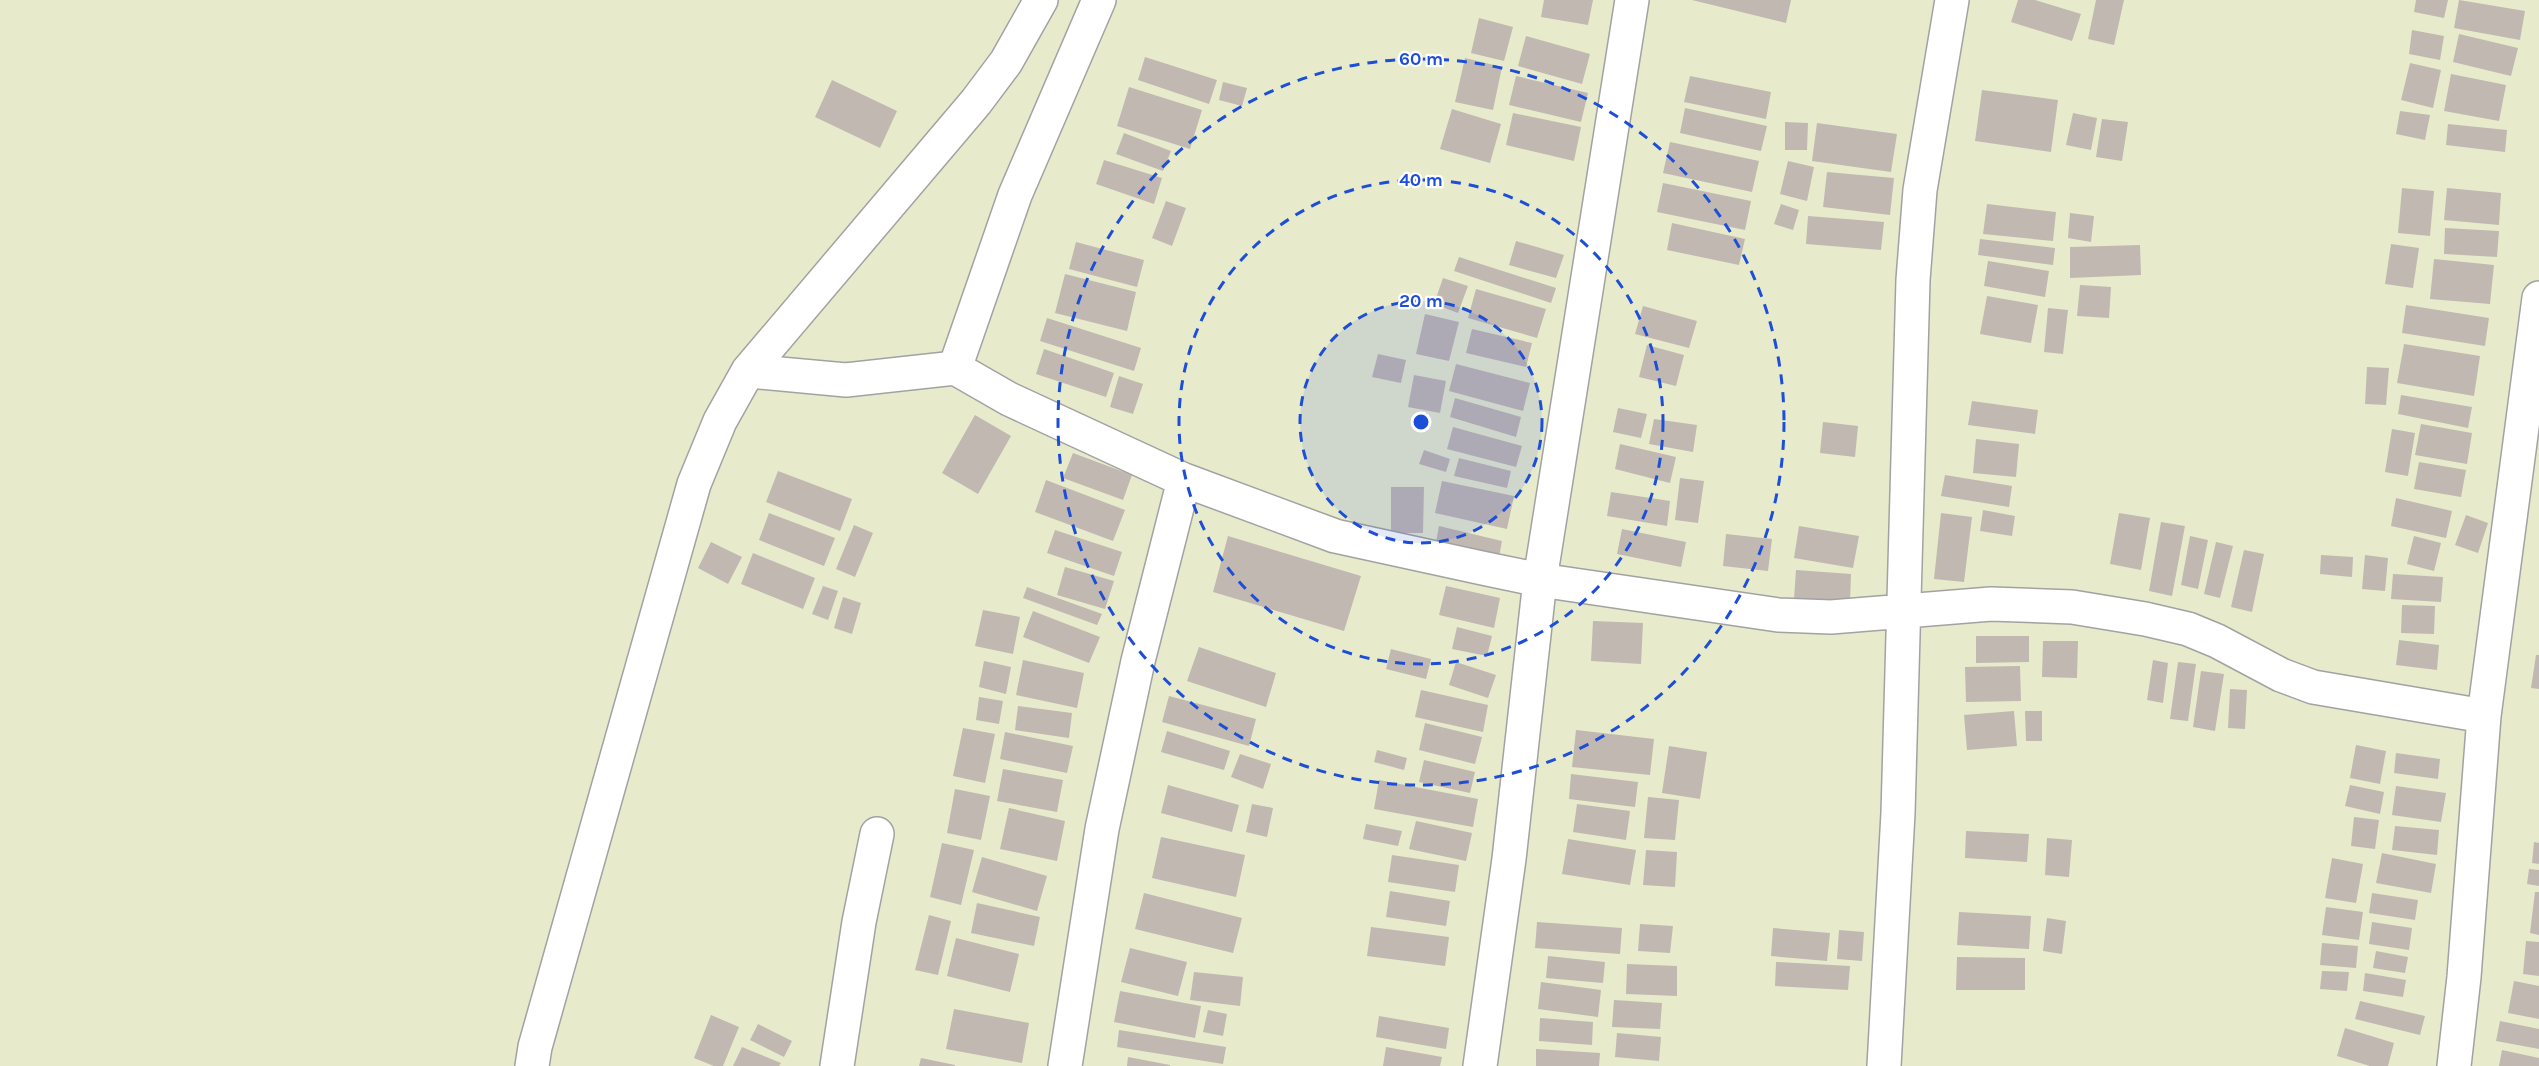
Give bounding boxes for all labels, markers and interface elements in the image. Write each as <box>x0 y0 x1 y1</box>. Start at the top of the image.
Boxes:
text: 60 m <box>1399 48 1443 70</box>
text: 40 m <box>1399 169 1443 191</box>
text: 20 m <box>1399 290 1443 312</box>
centre of rings <box>1411 412 1431 432</box>

